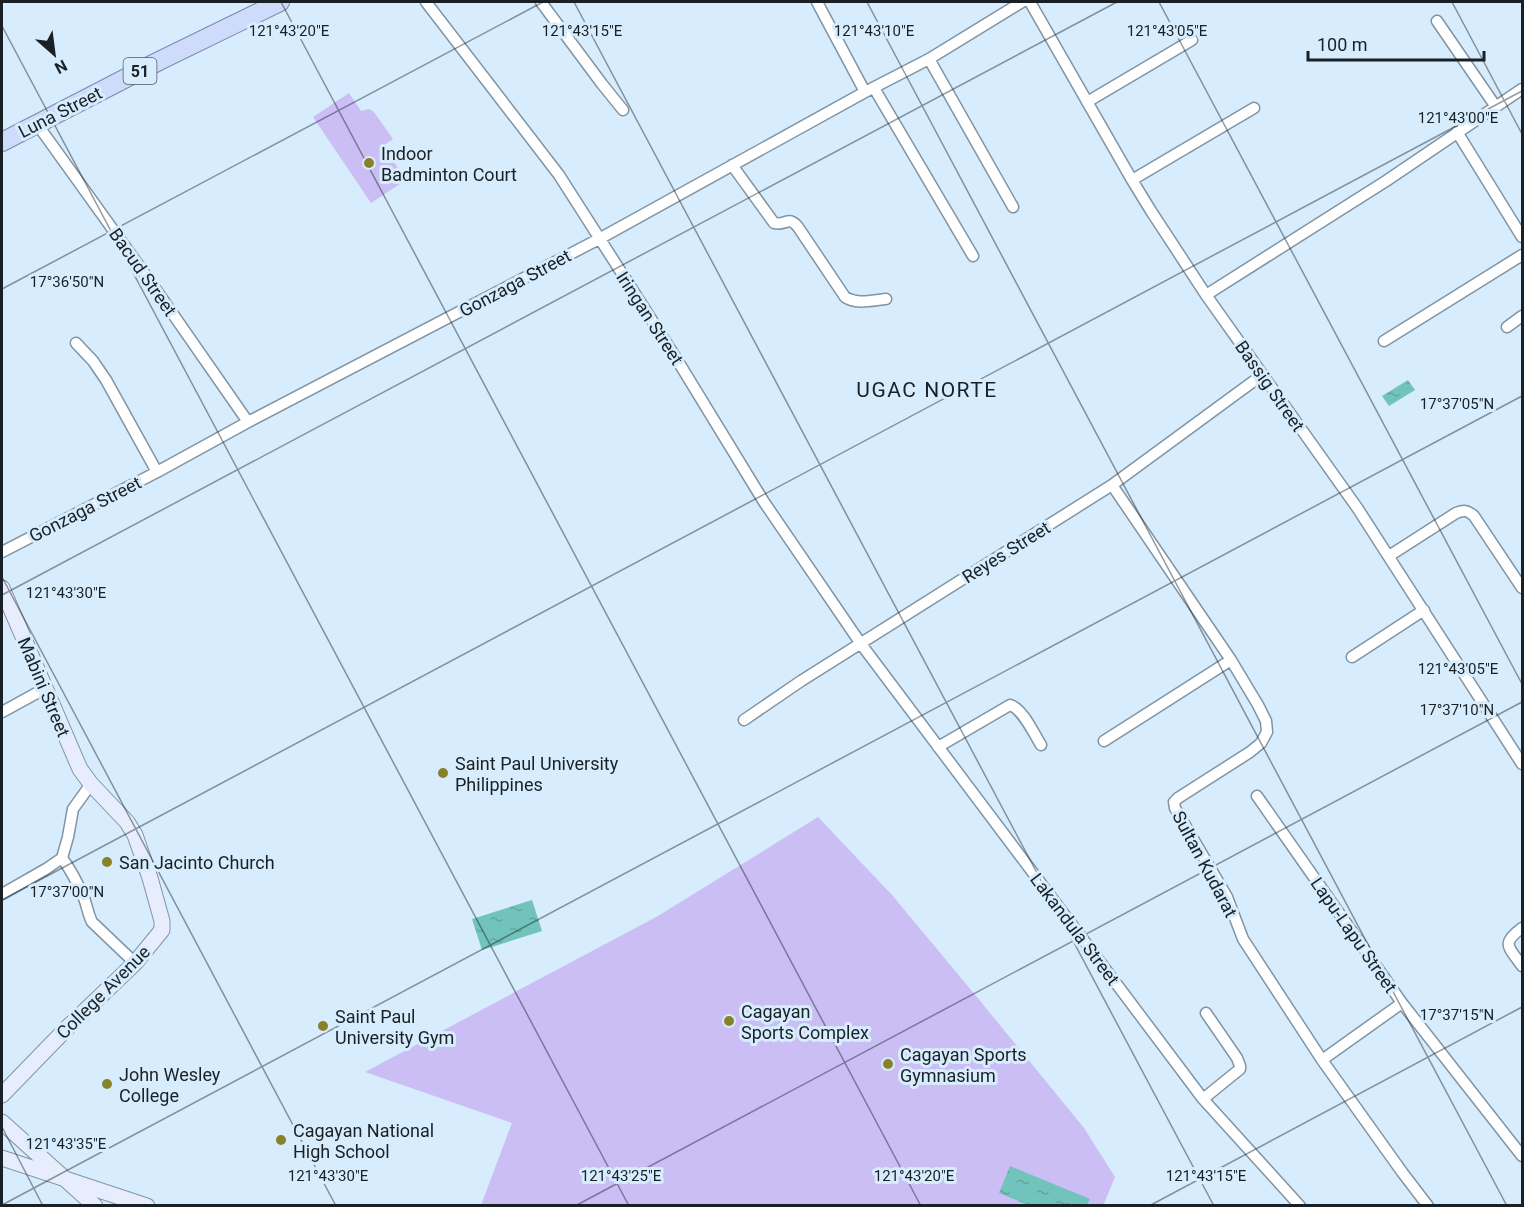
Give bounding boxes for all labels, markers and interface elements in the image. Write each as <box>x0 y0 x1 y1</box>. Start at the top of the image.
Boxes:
text: 121°43'20"E <box>249 22 330 40</box>
text: 121°43'15"E <box>542 22 623 40</box>
text: 121°43'10"E <box>834 22 915 40</box>
text: 121°43'05"E <box>1127 22 1208 40</box>
north arrow <box>24 24 84 84</box>
scale bar <box>1308 24 1484 62</box>
text: 100 m <box>1317 34 1368 55</box>
text: N <box>51 56 70 78</box>
road number: 51 <box>124 58 156 84</box>
street label: Luna Street <box>15 82 105 142</box>
text: 121°43'00"E <box>1418 109 1499 127</box>
place label: Indoor Badminton Court <box>381 143 517 185</box>
marker: Indoor Badminton Court <box>362 156 376 170</box>
street label: Bacud Street <box>105 224 181 320</box>
street label: Gonzaga Street <box>456 245 574 321</box>
street label: Iringan Street <box>612 267 688 369</box>
text: 17°36'50"N <box>30 273 104 291</box>
street label: Bassig Street <box>1231 337 1309 436</box>
district label: UGAC NORTE <box>856 378 998 402</box>
text: 17°37'05"N <box>1420 395 1494 413</box>
street label: Gonzaga Street <box>25 472 145 546</box>
street label: Reyes Street <box>958 517 1054 587</box>
text: 121°43'30"E <box>26 584 107 602</box>
street label: Mabini Street <box>14 634 74 740</box>
text: 121°43'05"E <box>1418 660 1499 678</box>
text: 17°37'10"N <box>1420 701 1494 719</box>
place label: Saint Paul University Philippines <box>455 753 619 795</box>
marker: Saint Paul University Philippines <box>436 766 450 780</box>
street label: Sultan Kudarat <box>1168 807 1242 921</box>
place label: San Jacinto Church <box>119 852 275 873</box>
marker: San Jacinto Church <box>100 855 114 869</box>
street label: Lakandula Street <box>1026 869 1124 989</box>
street label: Lapu-Lapu Street <box>1306 873 1402 997</box>
text: 17°37'00"N <box>30 883 104 901</box>
street label: College Avenue <box>52 941 154 1043</box>
place label: Cagayan Sports Complex <box>741 1001 869 1043</box>
place label: Saint Paul University Gym <box>335 1006 454 1048</box>
text: 17°37'15"N <box>1420 1006 1494 1024</box>
marker: Cagayan Sports Complex <box>722 1014 736 1028</box>
marker: Saint Paul University Gym <box>316 1019 330 1033</box>
place label: Cagayan Sports Gymnasium <box>900 1044 1027 1086</box>
marker: Cagayan Sports Gymnasium <box>881 1057 895 1071</box>
place label: John Wesley College <box>119 1064 221 1106</box>
marker: John Wesley College <box>100 1077 114 1091</box>
place label: Cagayan National High School <box>293 1120 434 1162</box>
marker: Cagayan National High School <box>274 1133 288 1147</box>
text: 121°43'35"E <box>26 1135 107 1153</box>
text: 121°43'30"E <box>288 1167 369 1185</box>
text: 121°43'25"E <box>581 1167 662 1185</box>
text: 121°43'20"E <box>874 1167 955 1185</box>
text: 121°43'15"E <box>1166 1167 1247 1185</box>

